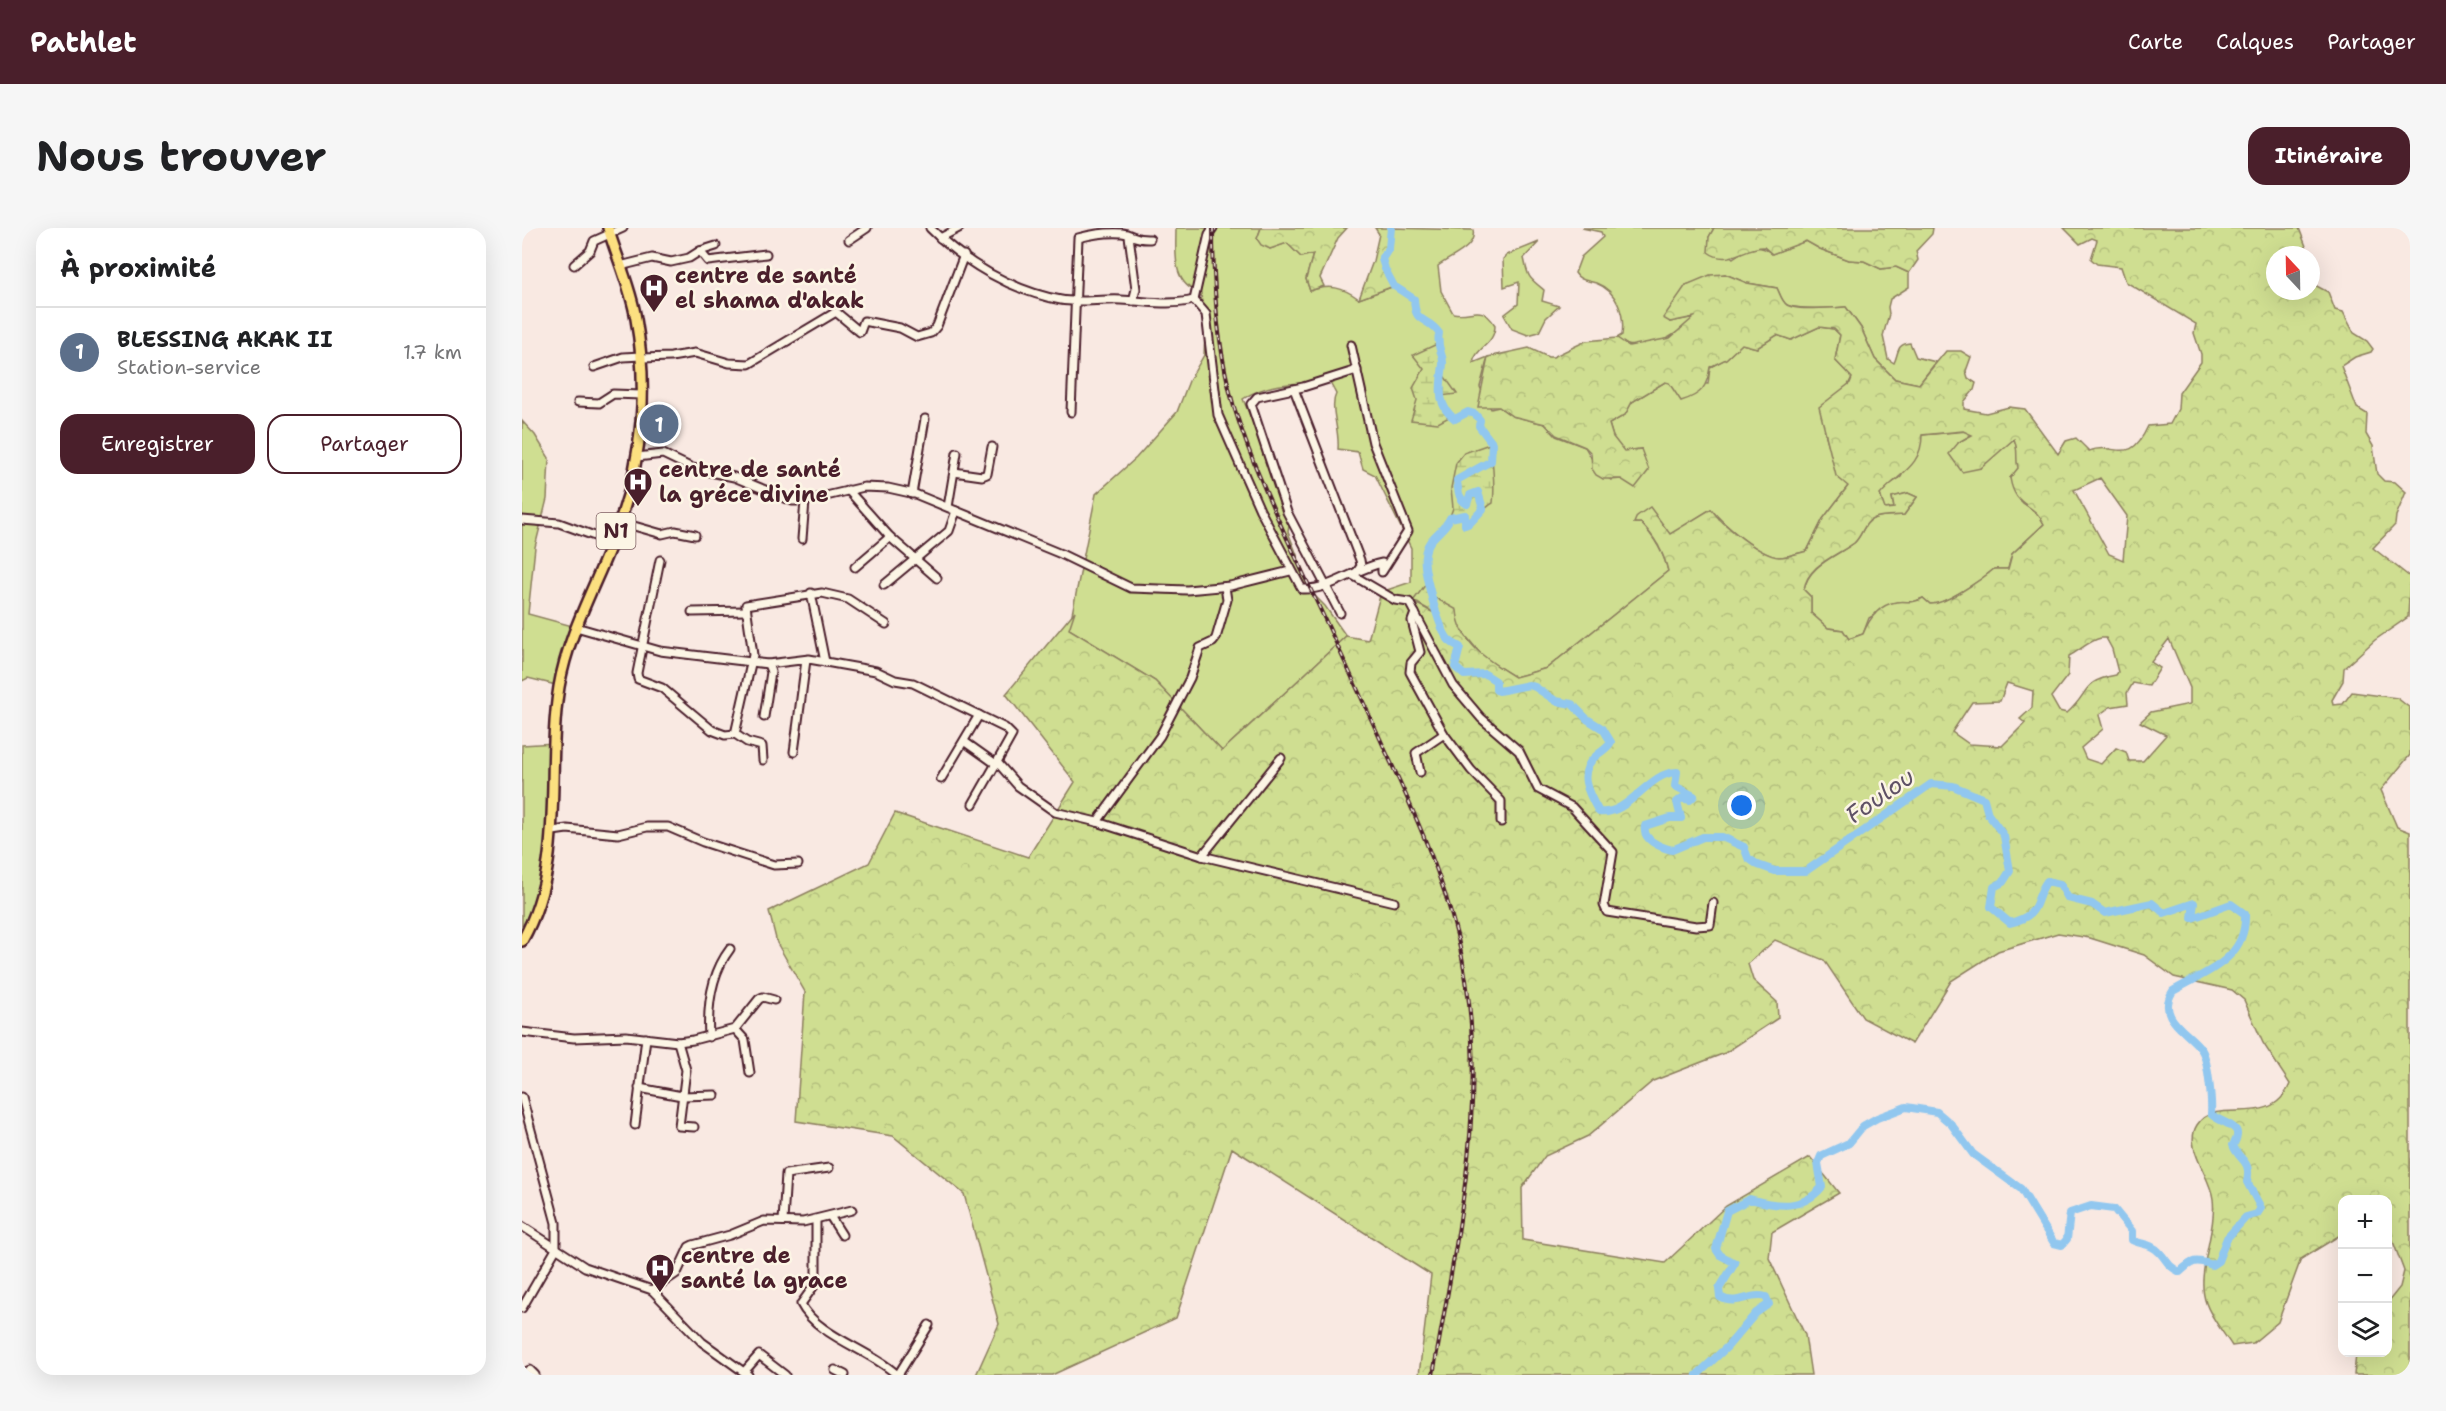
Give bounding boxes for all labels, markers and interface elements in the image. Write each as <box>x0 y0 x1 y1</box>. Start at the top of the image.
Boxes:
text: Pathlet <box>30 23 137 61</box>
text: Carte <box>2128 28 2183 56</box>
text: Calques <box>2216 28 2294 56</box>
text: Partager <box>2327 28 2416 56</box>
button: Itinéraire <box>2248 127 2410 185</box>
text: Nous trouver <box>36 128 326 184</box>
north arrow <box>2266 246 2320 300</box>
text: À proximité <box>60 250 216 285</box>
place label: centre de santé el shama d'akak <box>675 261 864 315</box>
hospital icon: centre de santé el shama d'akak <box>638 272 670 314</box>
text: BLESSING AKAK II <box>117 325 333 354</box>
text: 1 <box>75 339 84 365</box>
text: 1.7 km <box>403 339 462 365</box>
text: Station-service <box>117 354 261 380</box>
pin: 1 <box>640 402 678 446</box>
button: Enregistrer <box>60 414 255 474</box>
button: Partager <box>267 414 462 474</box>
place label: centre de santé la gréce divine <box>659 455 841 509</box>
hospital icon: centre de santé la gréce divine <box>622 466 654 508</box>
road number: N1 <box>596 513 635 549</box>
water label: Foulou <box>1839 761 1921 831</box>
your location <box>1727 791 1756 820</box>
map controls <box>2338 1195 2392 1357</box>
button: + <box>2338 1195 2392 1249</box>
place label: centre de santé la grace <box>681 1241 848 1295</box>
button: − <box>2338 1249 2392 1303</box>
hospital icon: centre de santé la grace <box>644 1252 676 1294</box>
button: layers <box>2338 1303 2392 1357</box>

